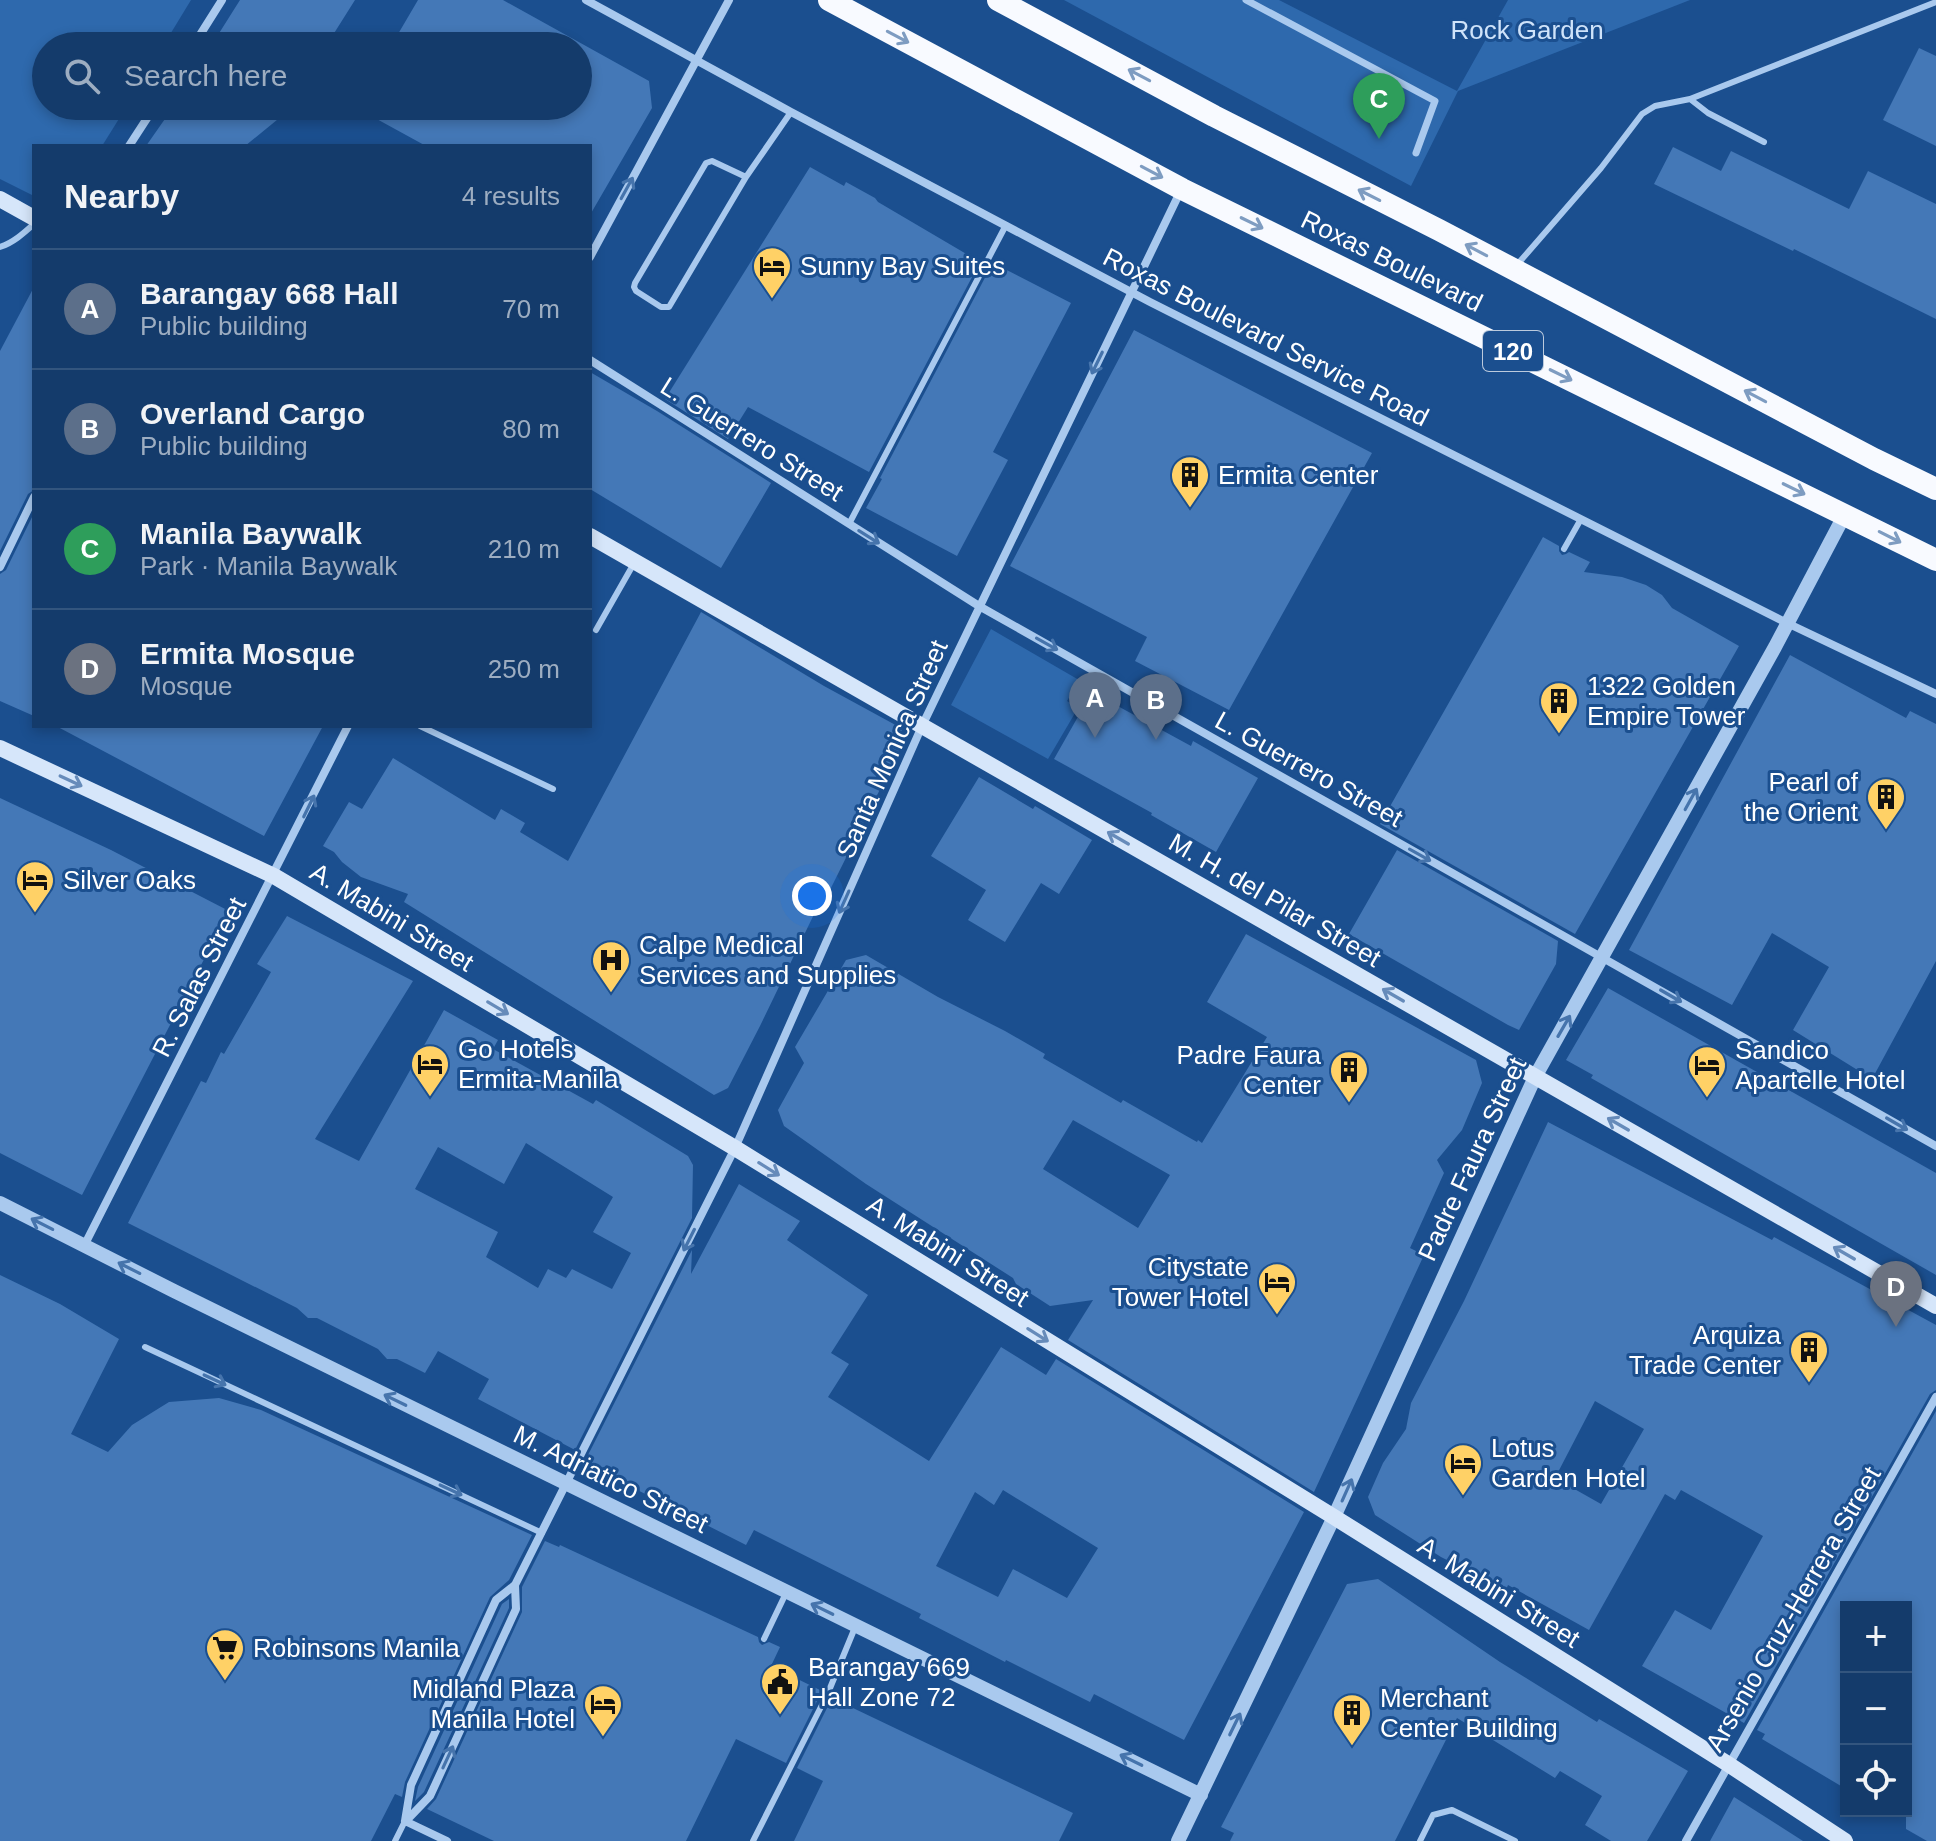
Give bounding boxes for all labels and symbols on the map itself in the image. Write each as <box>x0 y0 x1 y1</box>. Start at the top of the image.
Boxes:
park label: Rock Garden <box>1450 15 1604 45</box>
one-way arrow <box>885 29 909 45</box>
one-way arrow <box>1127 67 1151 83</box>
pin: C <box>1353 73 1405 139</box>
one-way arrow <box>1139 165 1163 181</box>
one-way arrow <box>620 177 636 200</box>
one-way arrow <box>1358 187 1382 202</box>
street label: Roxas Boulevard <box>1296 204 1488 318</box>
one-way arrow <box>1240 216 1264 231</box>
one-way arrow <box>1464 241 1488 257</box>
street label: Roxas Boulevard Service Road <box>1098 242 1434 432</box>
hotel icon: Sunny Bay Suites <box>751 245 793 300</box>
place label: Sunny Bay Suites <box>800 251 1005 281</box>
road number: 120 <box>1483 331 1543 371</box>
one-way arrow <box>1089 350 1104 374</box>
one-way arrow <box>1548 367 1572 383</box>
street label: L. Guerrero Street <box>655 371 849 508</box>
one-way arrow <box>1744 388 1768 404</box>
building icon: Ermita Center <box>1169 454 1211 509</box>
place label: Ermita Center <box>1218 460 1379 490</box>
one-way arrow <box>1782 482 1806 498</box>
one-way arrow <box>857 529 880 545</box>
one-way arrow <box>1878 530 1902 545</box>
street label: Santa Monica Street <box>830 635 954 863</box>
one-way arrow <box>1035 636 1058 652</box>
place label: 1322 Golden Empire Tower <box>1587 671 1746 731</box>
pin: A <box>1069 672 1121 738</box>
pin: B <box>1130 674 1182 740</box>
building icon: 1322 Golden Empire Tower <box>1538 680 1580 735</box>
street label: L. Guerrero Street <box>1210 705 1409 833</box>
place label: Pearl of the Orient <box>1744 767 1859 827</box>
one-way arrow <box>58 774 82 789</box>
building icon: Pearl of the Orient <box>1865 776 1907 831</box>
one-way arrow <box>1683 788 1699 811</box>
one-way arrow <box>301 794 317 818</box>
street label: M. H. del Pilar Street <box>1164 827 1387 973</box>
one-way arrow <box>1107 830 1130 846</box>
one-way arrow <box>1408 847 1431 863</box>
street label: A. Mabini Street <box>305 857 480 978</box>
hotel icon: Silver Oaks <box>14 859 56 914</box>
place label: Silver Oaks <box>63 865 196 895</box>
your location <box>792 876 832 916</box>
one-way arrow <box>836 890 851 914</box>
street label: R. Salas Street <box>146 892 252 1062</box>
place label: Calpe Medical Services and Supplies <box>639 930 896 990</box>
hospital icon: Calpe Medical Services and Supplies <box>590 939 632 994</box>
one-way arrow <box>1381 987 1405 1002</box>
one-way arrow <box>1658 989 1682 1004</box>
one-way arrow <box>486 1000 509 1016</box>
one-way arrow <box>1556 1015 1572 1038</box>
place label: Go Hotels Ermita-Manila <box>458 1034 619 1094</box>
place label: Sandico Apartelle Hotel <box>1735 1035 1906 1095</box>
place label: Padre Faura Center <box>1176 1040 1322 1100</box>
hotel icon: Go Hotels Ermita-Manila <box>409 1043 451 1098</box>
hotel icon: Sandico Apartelle Hotel <box>1686 1044 1728 1099</box>
building icon: Padre Faura Center <box>1328 1049 1370 1104</box>
street label: Padre Faura Street <box>1412 1052 1533 1266</box>
one-way arrow <box>1607 1116 1630 1132</box>
one-way arrow <box>1885 1116 1908 1132</box>
one-way arrow <box>758 1161 780 1177</box>
street label: A. Mabini Street <box>862 1189 1035 1313</box>
one-way arrow <box>31 1216 55 1232</box>
one-way arrow <box>680 1228 696 1252</box>
one-way arrow <box>1833 1245 1856 1261</box>
place label: Citystate Tower Hotel <box>1112 1252 1249 1312</box>
one-way arrow <box>118 1260 142 1276</box>
hotel icon: Citystate Tower Hotel <box>1256 1261 1298 1316</box>
pin: D <box>1870 1261 1922 1327</box>
place label: Arquiza Trade Center <box>1629 1320 1782 1380</box>
one-way arrow <box>1027 1327 1049 1343</box>
building icon: Arquiza Trade Center <box>1788 1329 1830 1384</box>
one-way arrow <box>203 1373 227 1388</box>
one-way arrow <box>383 1391 407 1407</box>
street label: M. Adriatico Street <box>509 1419 714 1539</box>
place label: Lotus Garden Hotel <box>1491 1433 1646 1493</box>
hotel icon: Lotus Garden Hotel <box>1442 1442 1484 1497</box>
street label: Arsenio Cruz-Herrera Street <box>1699 1461 1887 1757</box>
one-way arrow <box>1340 1478 1355 1502</box>
one-way arrow <box>438 1483 462 1498</box>
street label: A. Mabini Street <box>1413 1530 1586 1654</box>
one-way arrow <box>811 1601 835 1616</box>
supermarket icon: Robinsons Manila <box>204 1627 246 1682</box>
place label: Robinsons Manila <box>253 1633 460 1663</box>
place label: Barangay 669 Hall Zone 72 <box>808 1652 970 1712</box>
public building icon: Barangay 669 Hall Zone 72 <box>759 1661 801 1716</box>
place label: Midland Plaza Manila Hotel <box>412 1674 576 1734</box>
hotel icon: Midland Plaza Manila Hotel <box>582 1683 624 1738</box>
place label: Merchant Center Building <box>1380 1683 1558 1743</box>
building icon: Merchant Center Building <box>1331 1692 1373 1747</box>
one-way arrow <box>1228 1713 1243 1737</box>
one-way arrow <box>441 1746 456 1770</box>
one-way arrow <box>1120 1752 1144 1767</box>

